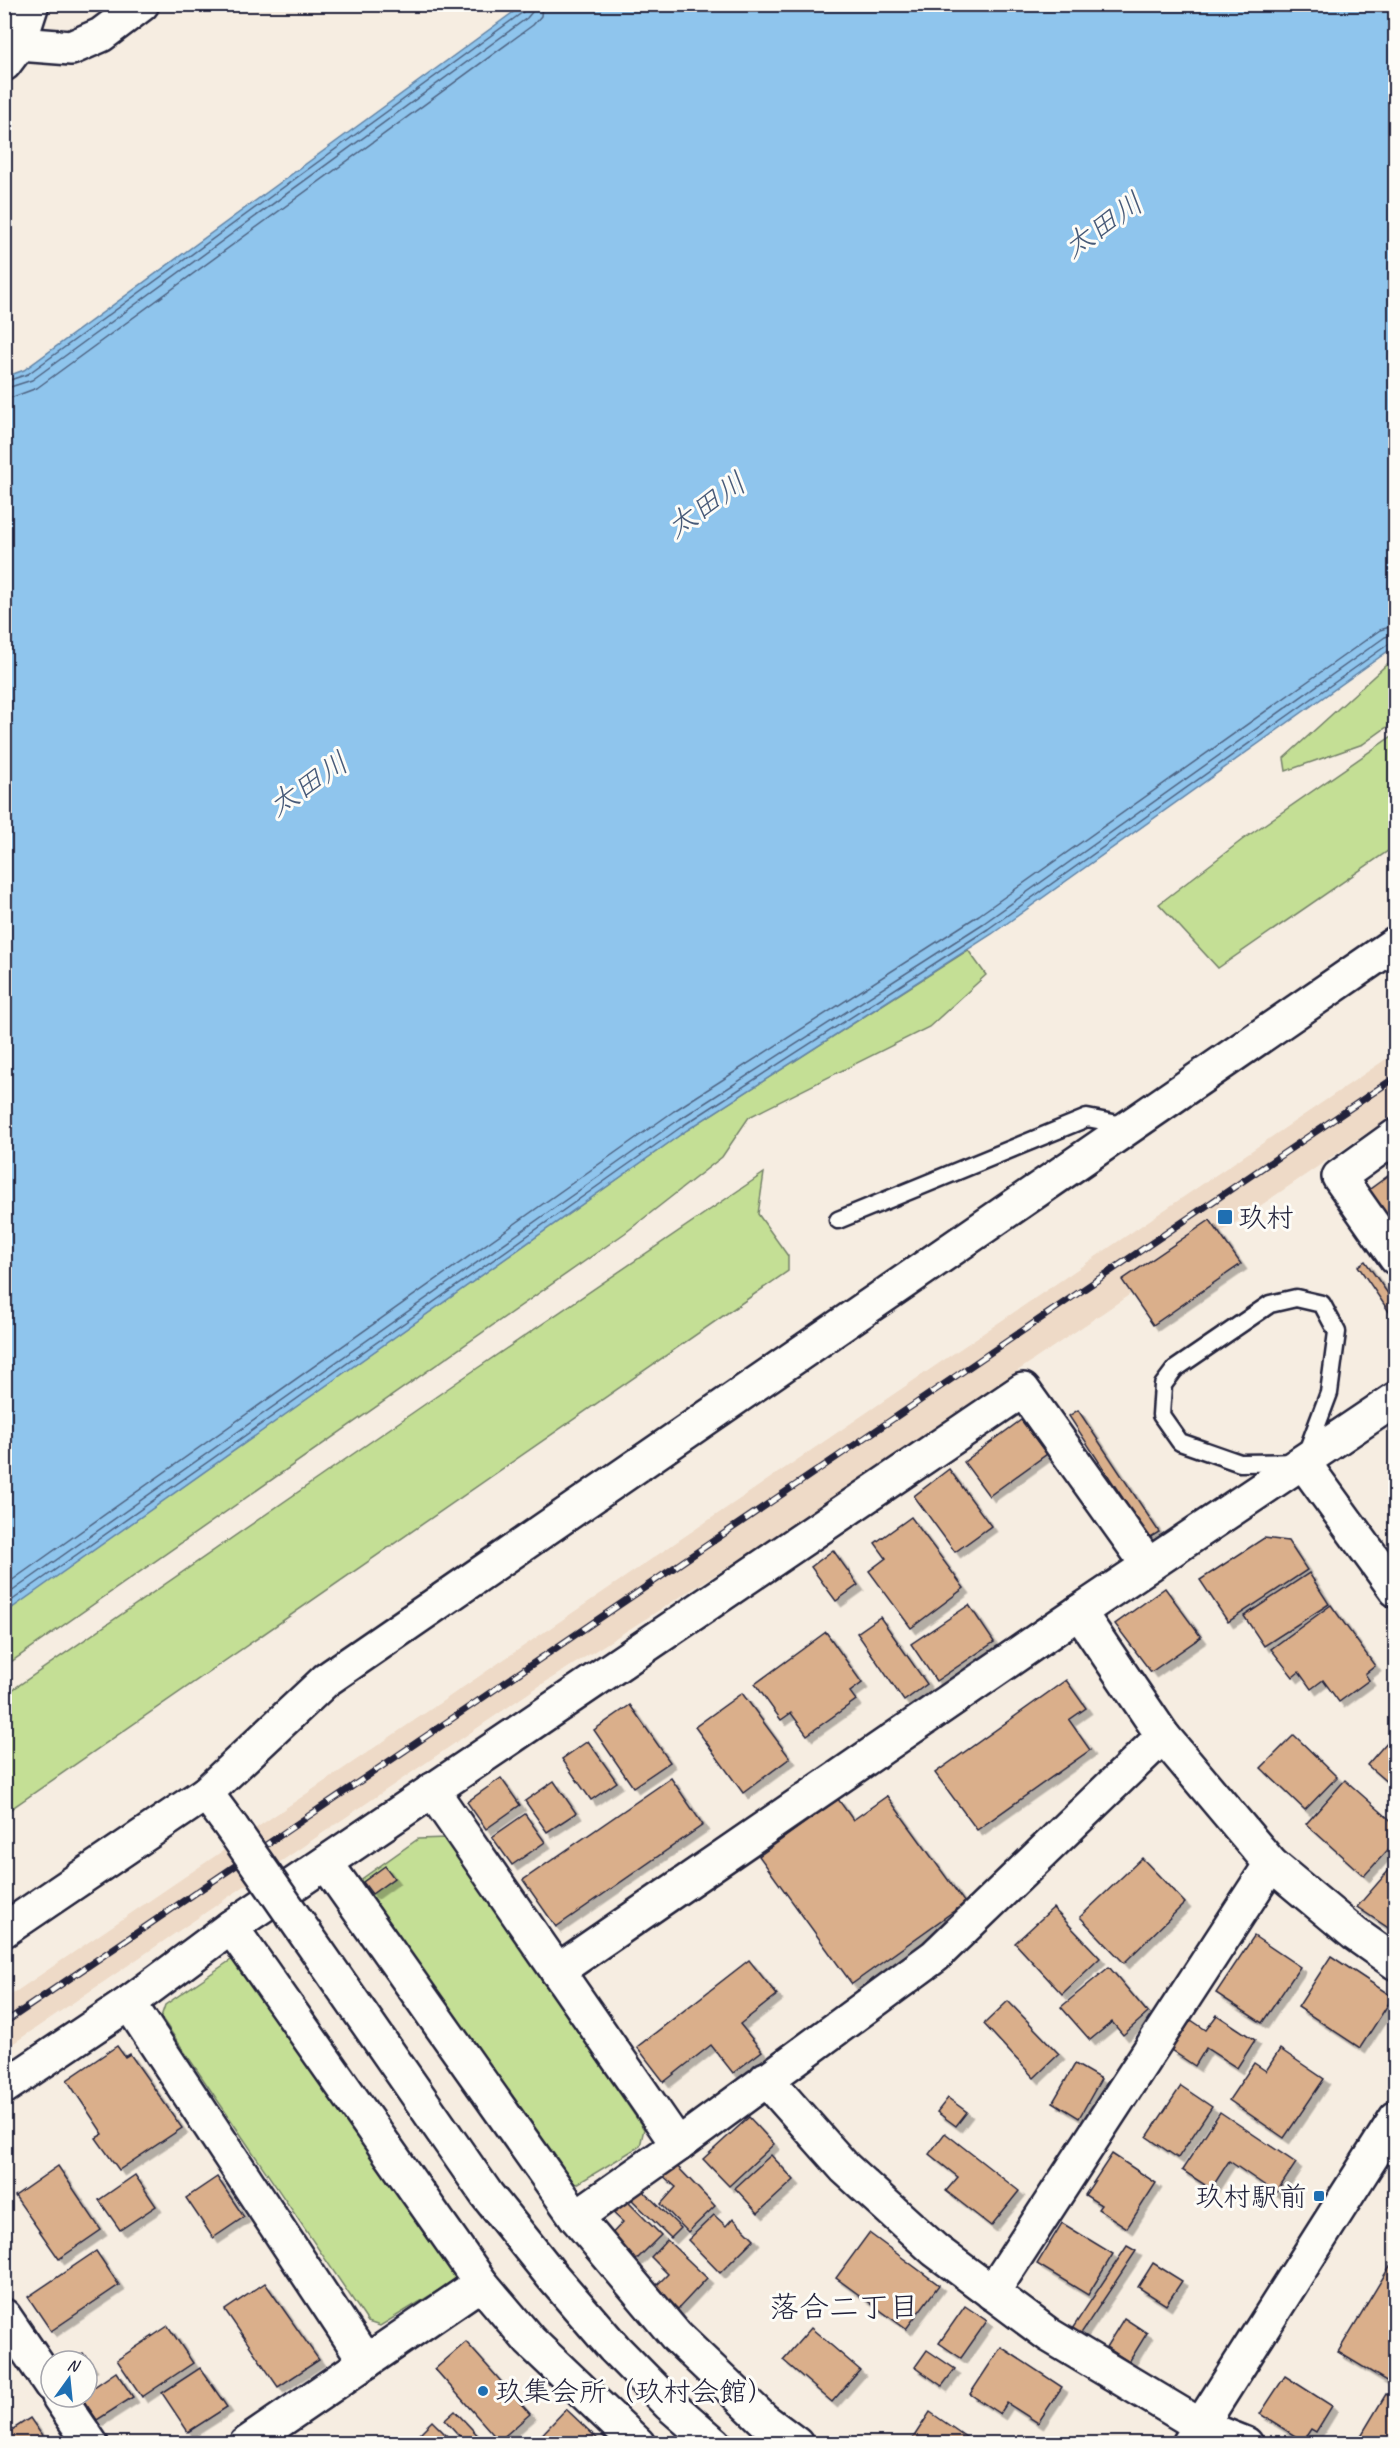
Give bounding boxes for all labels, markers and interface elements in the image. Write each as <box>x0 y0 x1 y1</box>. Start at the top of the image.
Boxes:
water label: 太田川 <box>1055 184 1151 266</box>
water label: 太田川 <box>658 464 754 546</box>
water label: 太田川 <box>260 743 356 825</box>
place label: 玖村 <box>1238 1200 1294 1235</box>
marker: 玖村 <box>1216 1208 1234 1226</box>
place label: 玖村駅前 <box>1195 2179 1307 2214</box>
marker: 玖村駅前 <box>1312 2189 1326 2203</box>
district label: 落合二丁目 <box>769 2288 919 2326</box>
north arrow <box>39 2349 99 2409</box>
text: N <box>65 2355 83 2377</box>
place label: 玖集会所（玖村会館） <box>495 2374 775 2409</box>
marker: 玖集会所（玖村会館） <box>476 2384 490 2398</box>

